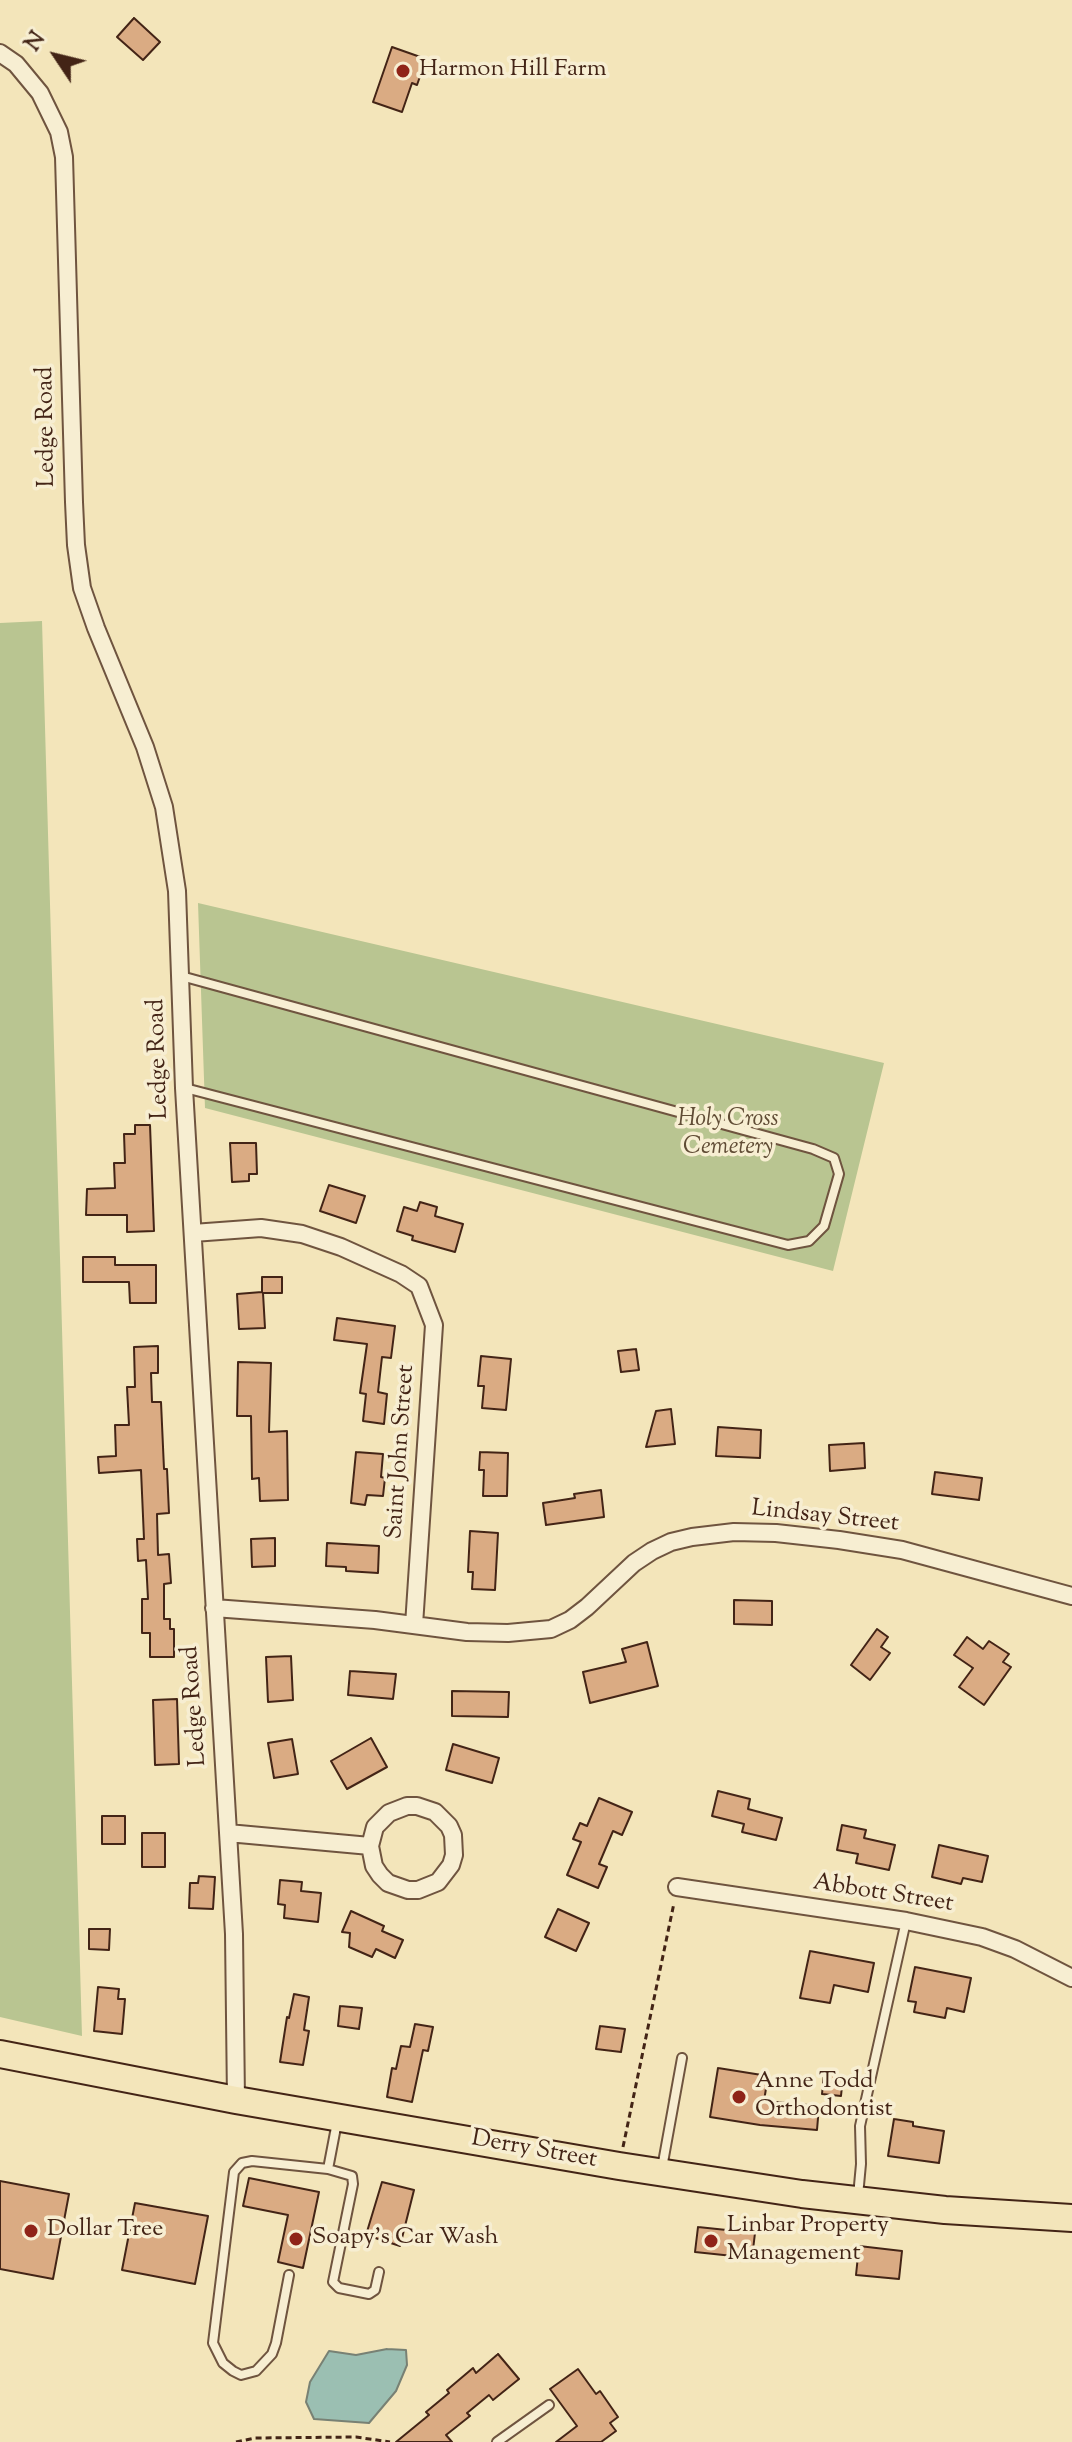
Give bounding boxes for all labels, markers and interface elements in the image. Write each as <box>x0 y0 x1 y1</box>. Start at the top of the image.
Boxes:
north arrow <box>16 16 96 96</box>
text: N <box>18 26 54 59</box>
place label: Harmon Hill Farm <box>419 57 607 85</box>
marker: Harmon Hill Farm <box>394 62 412 80</box>
street label: Ledge Road <box>33 366 63 488</box>
street label: Ledge Road <box>144 998 176 1120</box>
park label: Holy Cross Cemetery <box>677 1107 779 1163</box>
street label: Saint John Street <box>382 1364 422 1540</box>
street label: Lindsay Street <box>750 1496 900 1540</box>
street label: Ledge Road <box>177 1645 215 1767</box>
street label: Abbott Street <box>811 1870 955 1920</box>
place label: Anne Todd Orthodontist <box>755 2069 893 2125</box>
marker: Anne Todd Orthodontist <box>730 2088 748 2106</box>
street label: Derry Street <box>469 2126 599 2176</box>
place label: Linbar Property Management <box>727 2213 889 2269</box>
place label: Dollar Tree <box>47 2217 163 2245</box>
marker: Dollar Tree <box>22 2222 40 2240</box>
place label: Soapy's Car Wash <box>312 2225 499 2253</box>
marker: Soapy's Car Wash <box>287 2230 305 2248</box>
marker: Linbar Property Management <box>702 2232 720 2250</box>

